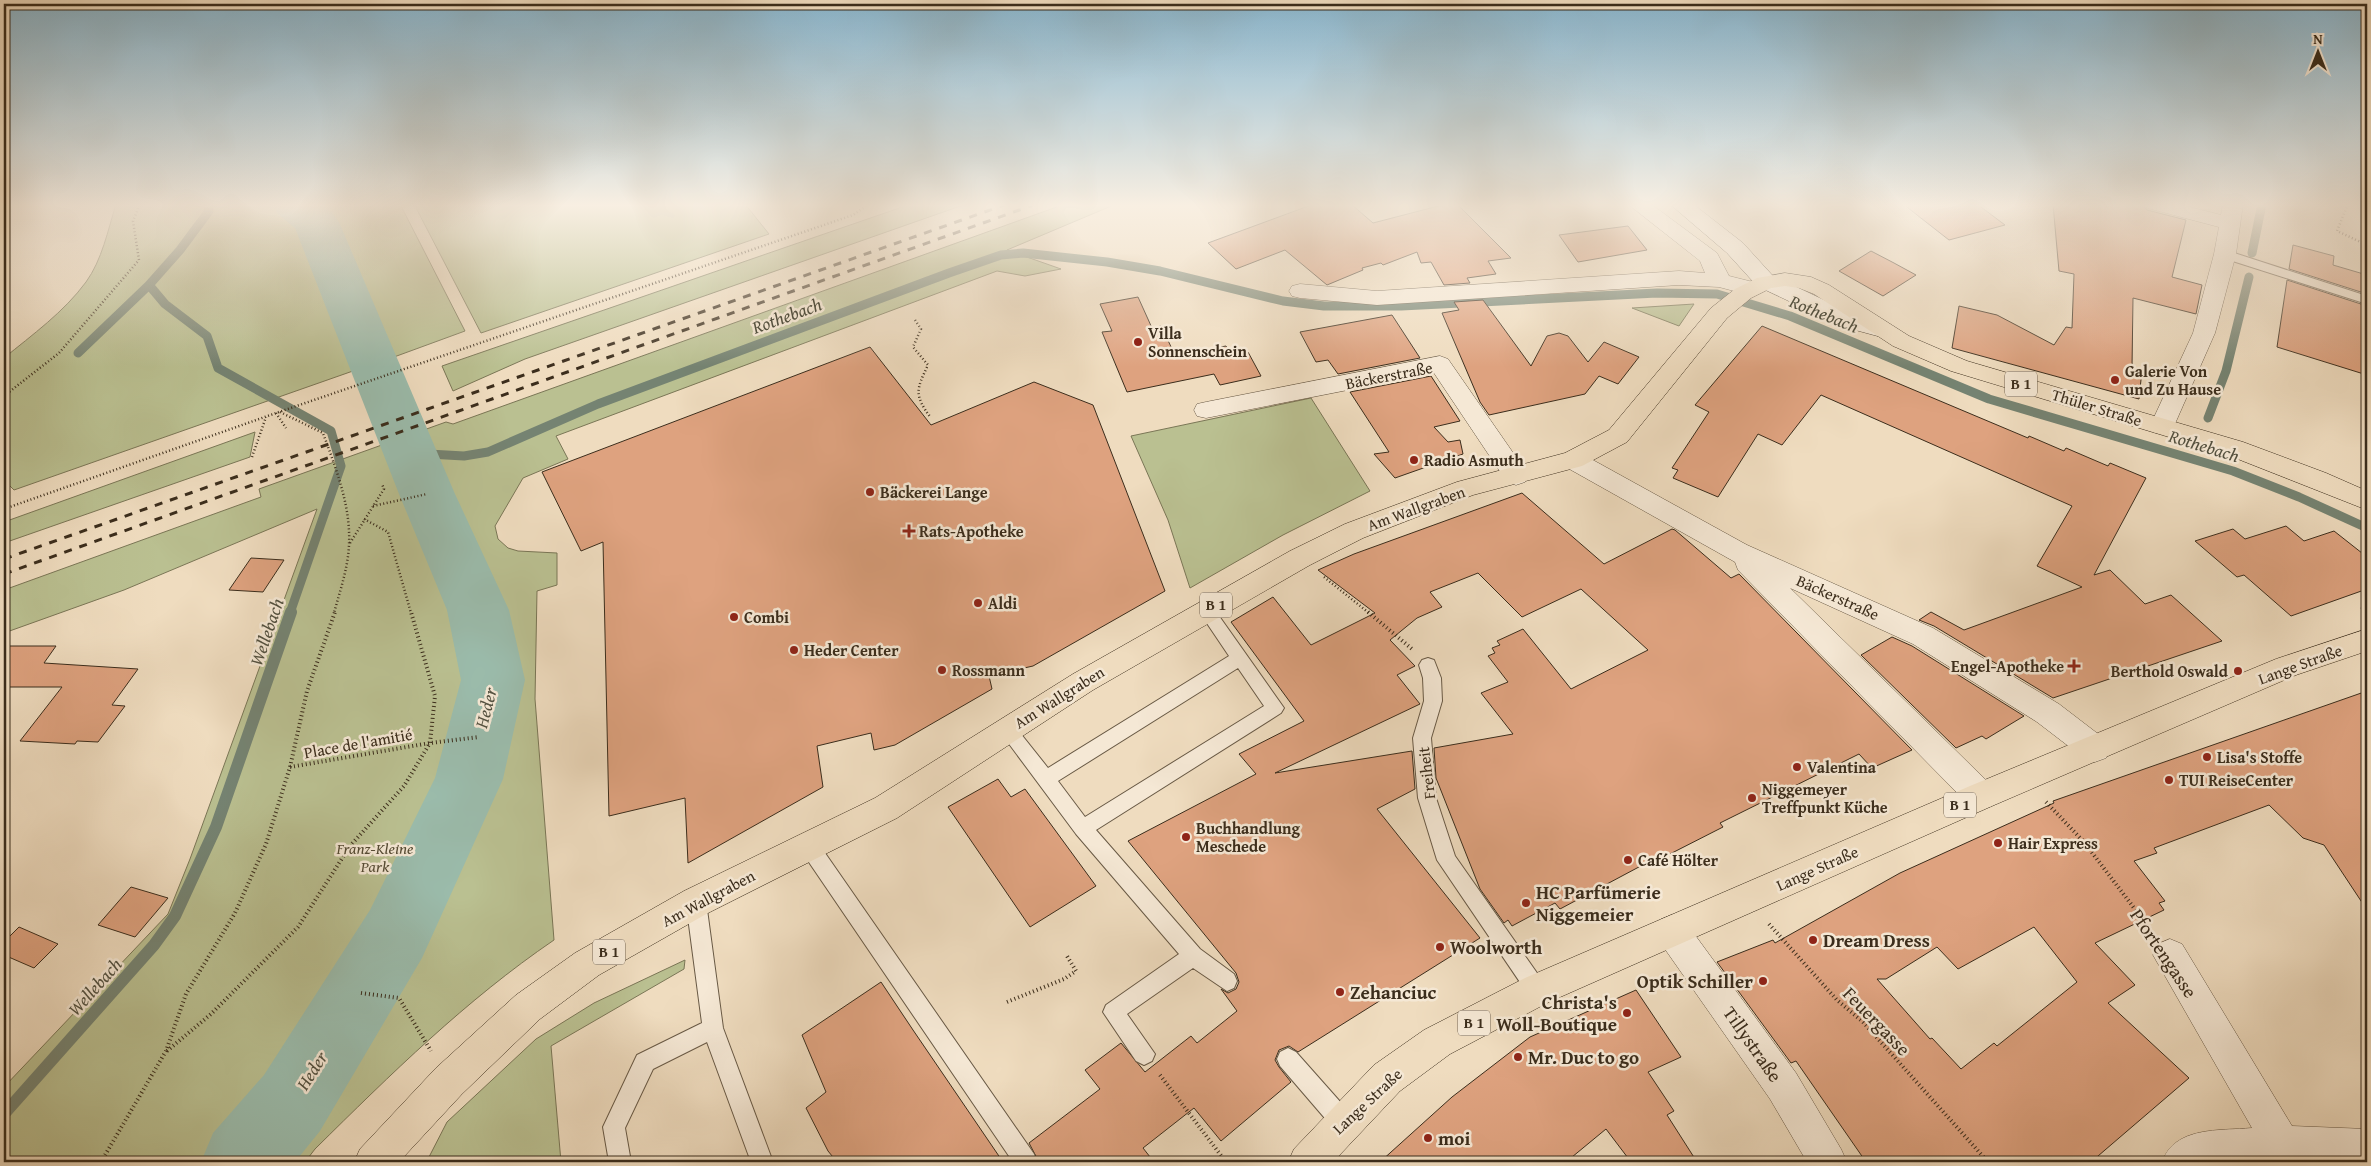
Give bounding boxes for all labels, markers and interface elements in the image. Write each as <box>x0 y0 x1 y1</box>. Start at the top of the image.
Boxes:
north arrow <box>2294 28 2344 78</box>
text: N <box>2313 29 2323 49</box>
water label: Rothebach <box>1785 287 1863 340</box>
water label: Rothebach <box>747 290 825 341</box>
place label: Villa Sonnenschein <box>1148 321 1247 363</box>
marker: Villa Sonnenschein <box>1132 336 1144 348</box>
street label: Bäckerstraße <box>1343 355 1435 395</box>
place label: Galerie Von und Zu Hause <box>2125 359 2221 401</box>
road number: B 1 <box>2005 372 2037 396</box>
marker: Galerie Von und Zu Hause <box>2109 374 2121 386</box>
street label: Thüler Straße <box>2049 382 2145 432</box>
water label: Rothebach <box>2165 422 2243 469</box>
place label: Radio Asmuth <box>1424 448 1524 472</box>
marker: Radio Asmuth <box>1408 454 1420 466</box>
street label: Am Wallgraben <box>1364 479 1468 537</box>
place label: Bäckerei Lange <box>880 480 988 504</box>
marker: Bäckerei Lange <box>864 486 876 498</box>
place label: Rats-Apotheke <box>919 519 1024 543</box>
marker: Rats-Apotheke <box>903 525 915 537</box>
street label: Bäckerstraße <box>1793 568 1883 626</box>
place label: Aldi <box>988 591 1017 615</box>
road number: B 1 <box>1200 592 1232 618</box>
water label: Wellebach <box>242 594 291 669</box>
marker: Aldi <box>972 597 984 609</box>
place label: Combi <box>744 605 789 629</box>
marker: Combi <box>728 611 740 623</box>
place label: Heder Center <box>804 638 899 662</box>
street label: Lange Straße <box>2255 638 2345 690</box>
marker: Heder Center <box>788 644 800 656</box>
place label: Engel-Apotheke <box>1951 654 2064 678</box>
place label: Rossmann <box>952 658 1026 682</box>
place label: Berthold Oswald <box>2111 659 2229 683</box>
street label: Am Wallgraben <box>1009 660 1109 734</box>
marker: Engel-Apotheke <box>2068 660 2080 672</box>
marker: Rossmann <box>936 664 948 676</box>
marker: Berthold Oswald <box>2232 665 2244 677</box>
water label: Heder <box>467 684 504 732</box>
street label: Place de l'amitié <box>302 722 414 764</box>
street label: Freiheit <box>1411 745 1441 801</box>
place label: Lisa's Stoffe <box>2217 745 2302 769</box>
marker: Lisa's Stoffe <box>2201 751 2213 763</box>
place label: Valentina <box>1807 755 1877 779</box>
marker: Valentina <box>1791 761 1803 773</box>
place label: TUI ReiseCenter <box>2179 768 2294 792</box>
marker: TUI ReiseCenter <box>2163 774 2175 786</box>
place label: Niggemeyer Treffpunkt Küche <box>1762 777 1888 819</box>
marker: Niggemeyer Treffpunkt Küche <box>1746 792 1758 804</box>
road number: B 1 <box>1944 792 1976 818</box>
place label: Buchhandlung Meschede <box>1196 816 1301 858</box>
marker: Buchhandlung Meschede <box>1180 831 1192 843</box>
place label: Hair Express <box>2008 831 2098 855</box>
park label: Franz-Kleine Park <box>335 836 414 878</box>
marker: Hair Express <box>1992 837 2004 849</box>
street label: Lange Straße <box>1772 839 1862 897</box>
place label: Café Hölter <box>1638 848 1719 872</box>
marker: Café Hölter <box>1622 854 1634 866</box>
street label: Am Wallgraben <box>657 863 759 933</box>
place label: HC Parfümerie Niggemeier <box>1536 878 1661 928</box>
marker: HC Parfümerie Niggemeier <box>1520 897 1532 909</box>
street label: Pfortengasse <box>2124 903 2204 1003</box>
place label: Dream Dress <box>1823 926 1930 954</box>
place label: Woolworth <box>1450 933 1543 961</box>
marker: Dream Dress <box>1807 934 1819 946</box>
road number: B 1 <box>593 940 625 964</box>
marker: Woolworth <box>1434 941 1446 953</box>
water label: Wellebach <box>61 952 128 1022</box>
place label: Optik Schiller <box>1637 967 1753 995</box>
marker: Optik Schiller <box>1757 975 1769 987</box>
place label: Zehanciuc <box>1350 978 1437 1006</box>
street label: Feuergasse <box>1837 980 1917 1062</box>
marker: Zehanciuc <box>1334 986 1346 998</box>
place label: Christa's Woll-Boutique <box>1496 988 1617 1038</box>
street label: Tillystraße <box>1717 1000 1789 1088</box>
marker: Christa's Woll-Boutique <box>1621 1007 1633 1019</box>
road number: B 1 <box>1458 1010 1490 1036</box>
place label: Mr. Duc to go <box>1528 1043 1639 1071</box>
water label: Heder <box>289 1045 335 1096</box>
marker: Mr. Duc to go <box>1512 1051 1524 1063</box>
street label: Lange Straße <box>1327 1062 1407 1140</box>
place label: moi <box>1438 1124 1470 1152</box>
marker: moi <box>1422 1132 1434 1144</box>

